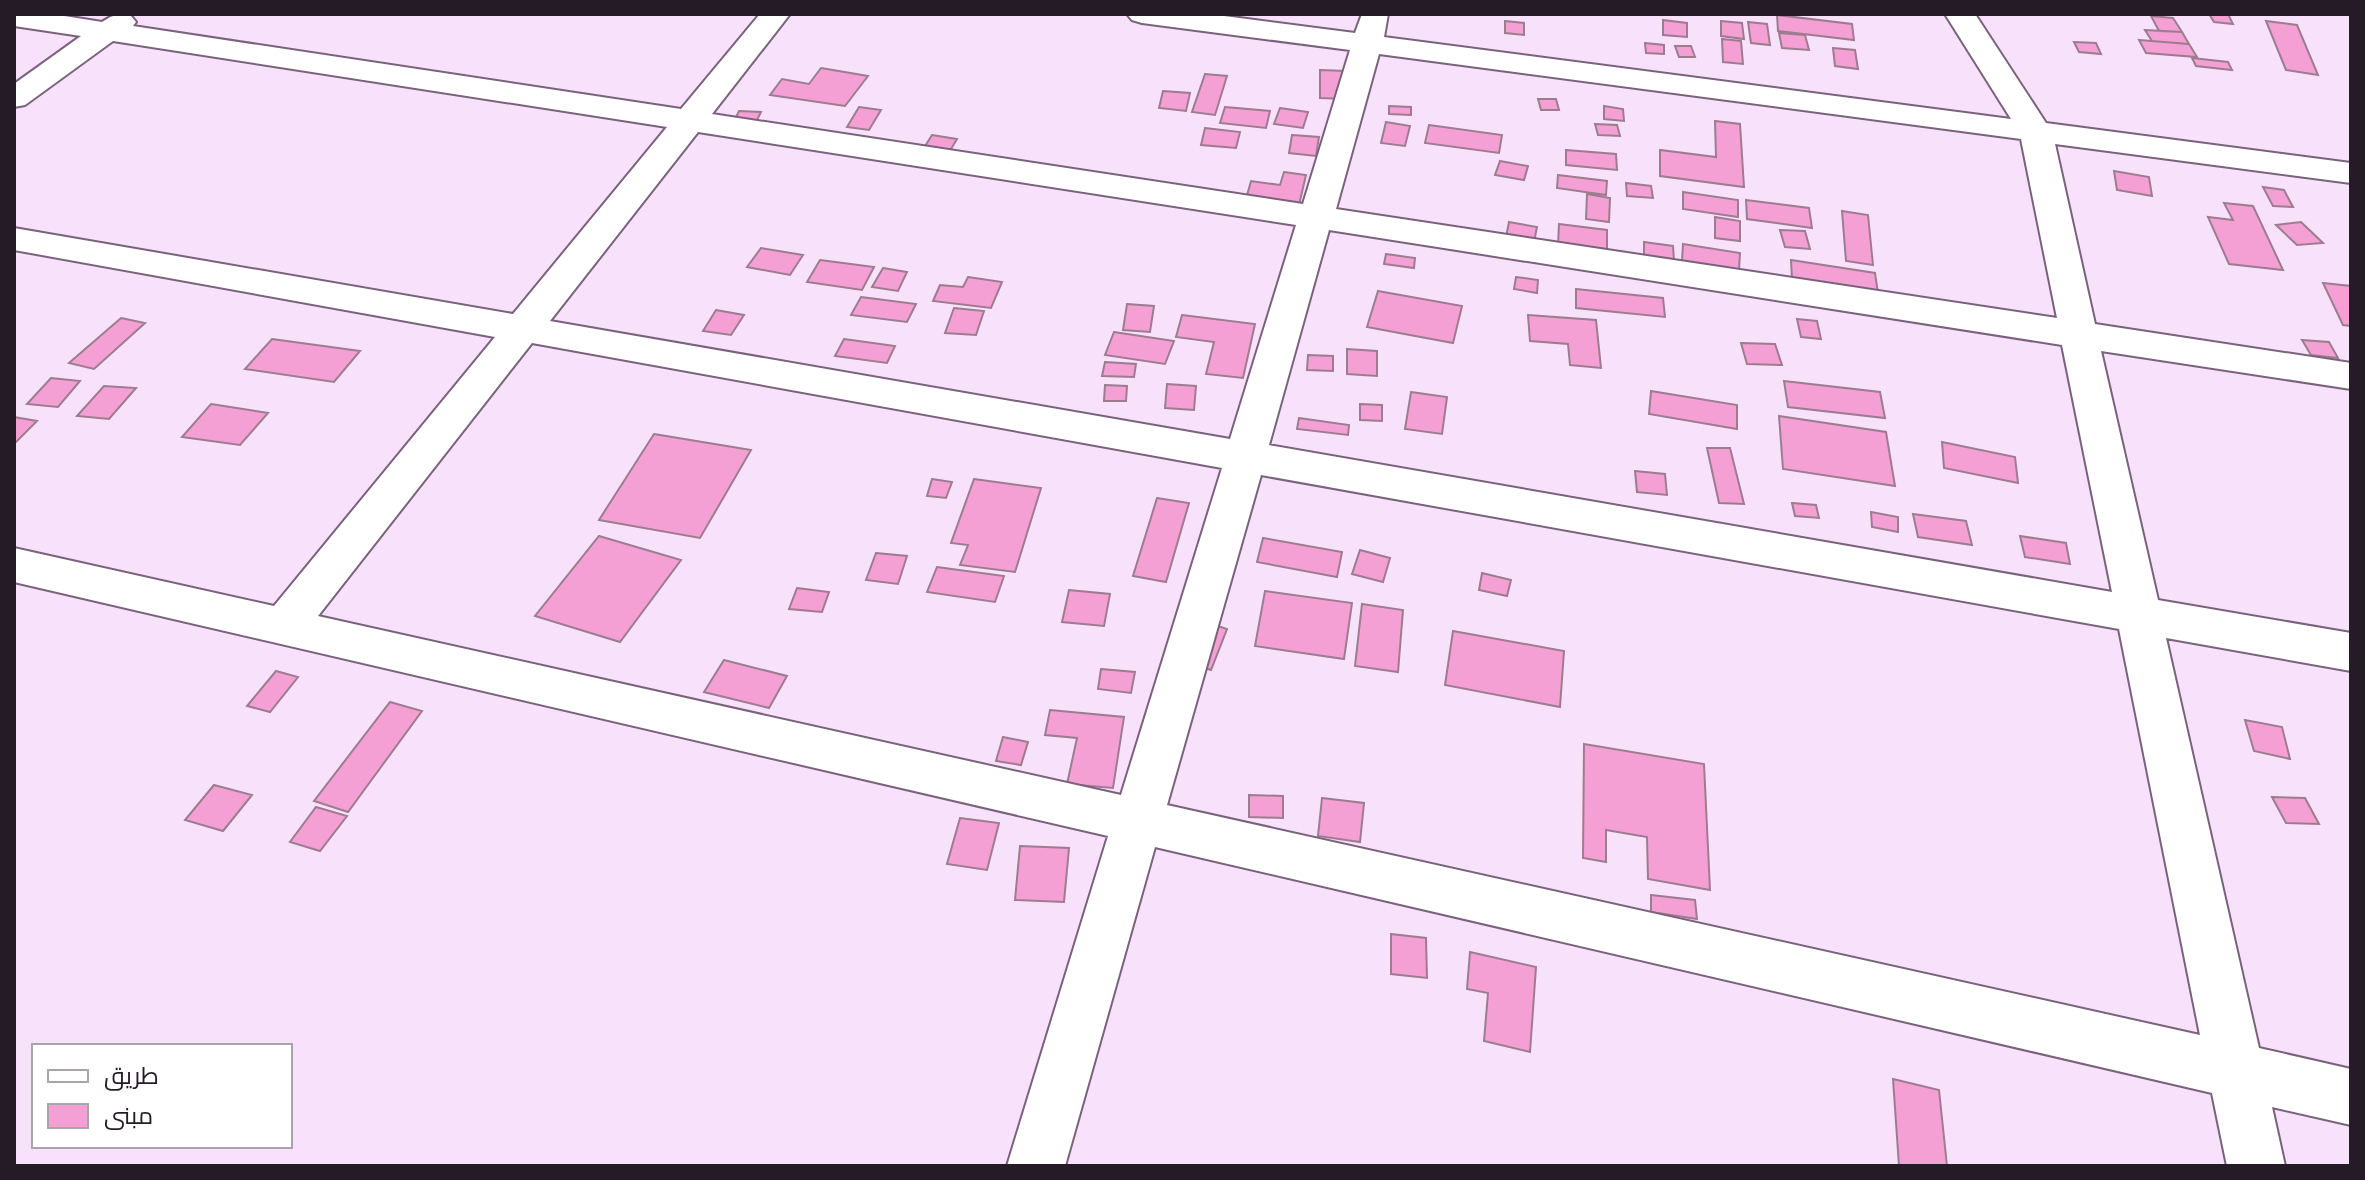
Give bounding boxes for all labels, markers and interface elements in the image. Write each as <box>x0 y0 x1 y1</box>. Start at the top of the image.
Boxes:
legend <box>32 1044 292 1148</box>
text: طريق <box>104 1060 159 1091</box>
text: مبنى <box>104 1100 153 1130</box>

